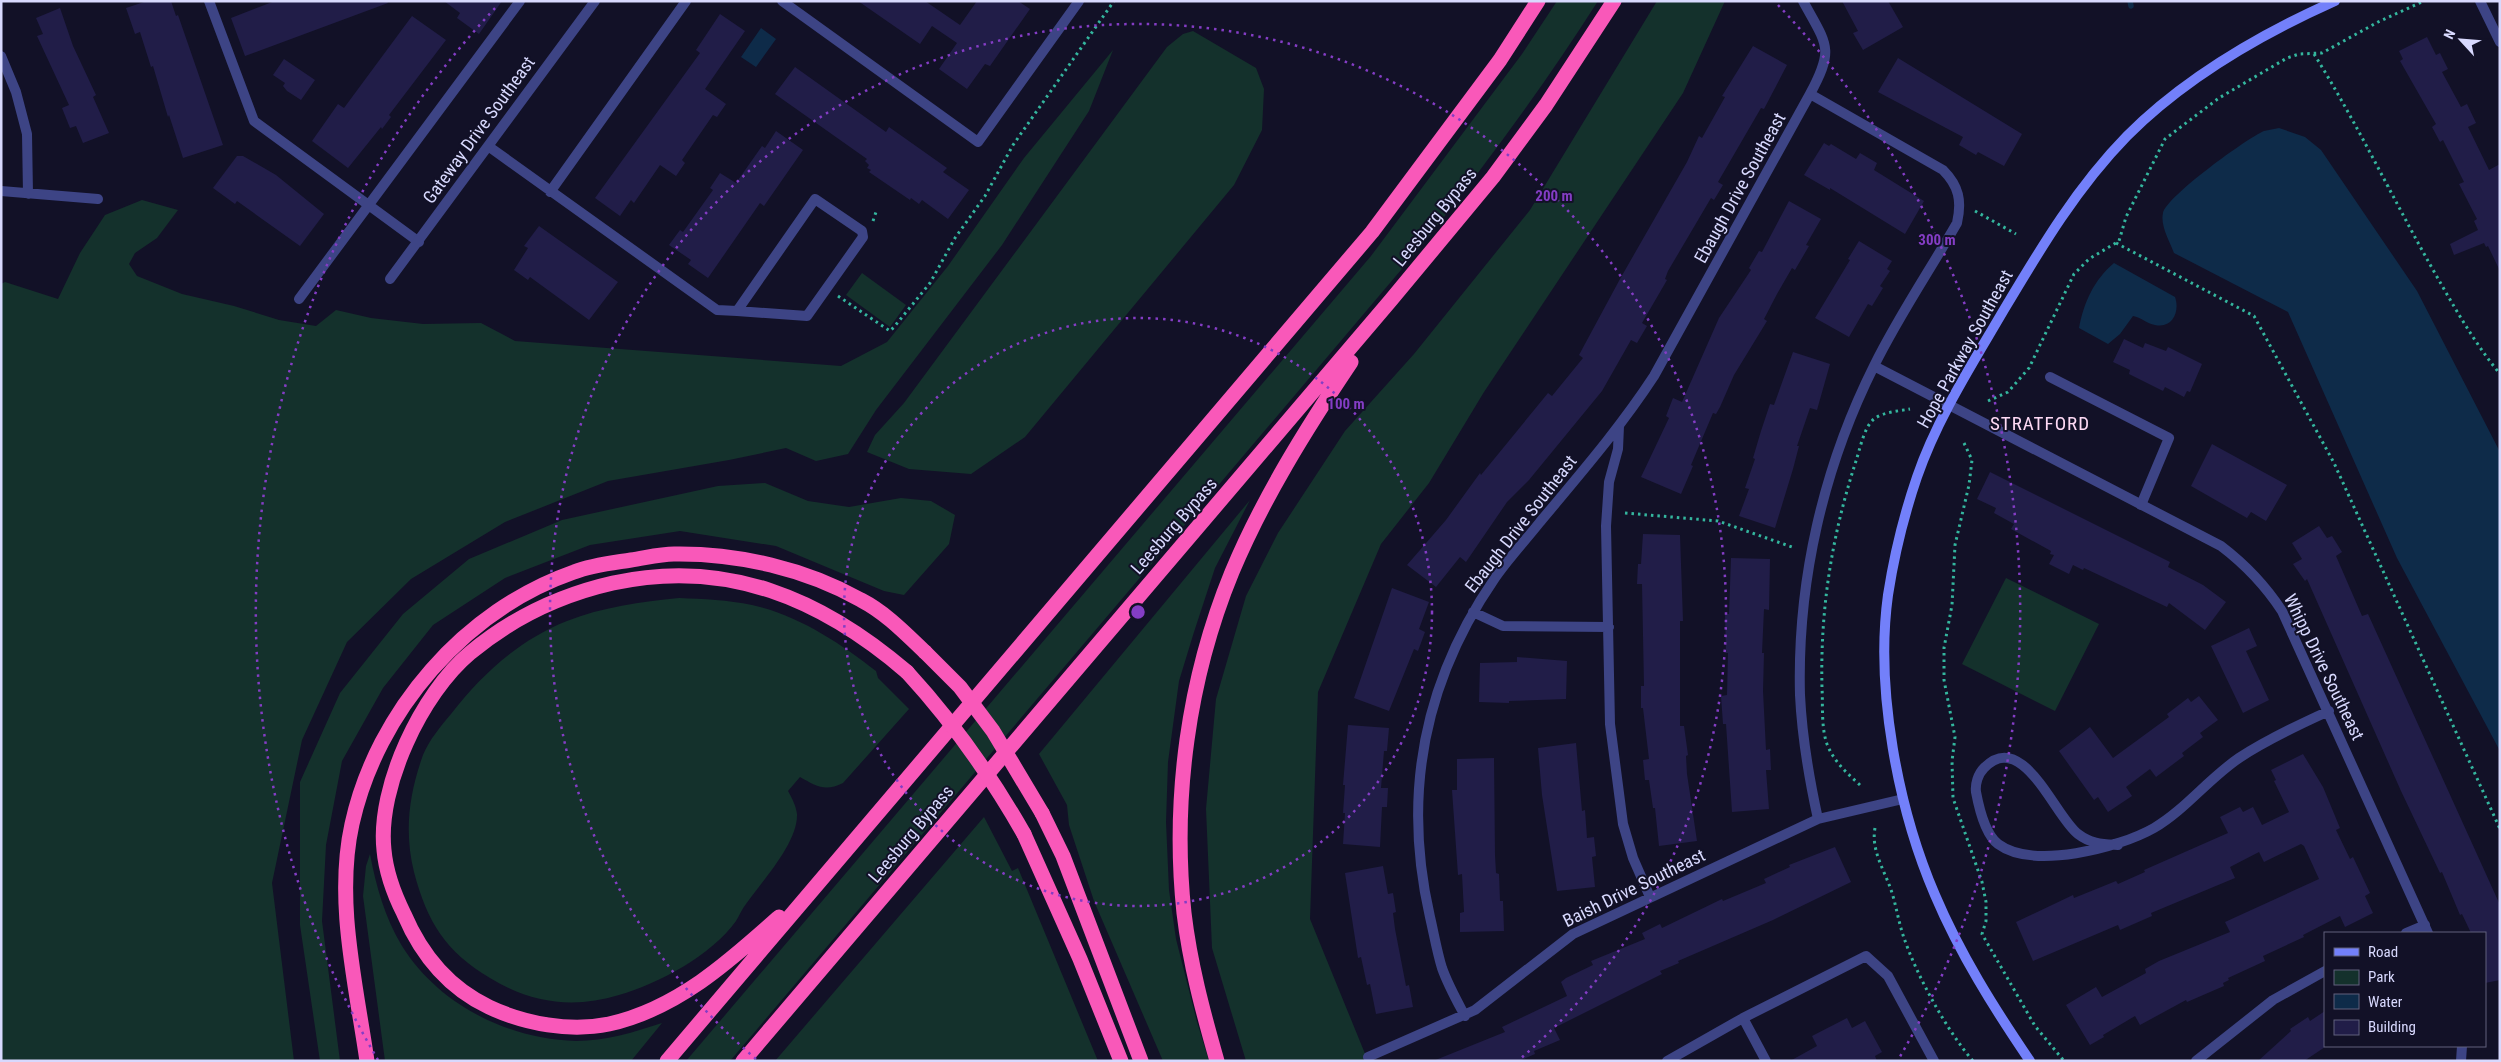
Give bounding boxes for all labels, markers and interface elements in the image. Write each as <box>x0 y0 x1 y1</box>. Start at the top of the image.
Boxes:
north arrow <box>2436 15 2486 65</box>
text: N <box>2440 27 2458 42</box>
street label: Gateway Drive Southeast <box>418 52 539 207</box>
street label: Ebaugh Drive Southeast <box>1690 109 1790 267</box>
street label: Leesburg Bypass <box>1388 163 1481 270</box>
text: 200 m <box>1535 187 1573 205</box>
text: 300 m <box>1918 231 1956 249</box>
street label: Hope Parkway Southeast <box>1912 266 2017 431</box>
text: 100 m <box>1327 395 1365 413</box>
district label: STRATFORD <box>1990 412 2090 435</box>
street label: Ebaugh Drive Southeast <box>1460 451 1581 597</box>
street label: Leesburg Bypass <box>1126 473 1221 578</box>
street label: Whipp Drive Southeast <box>2280 590 2369 743</box>
centre of rings <box>1129 603 1147 621</box>
street label: Leesburg Bypass <box>864 781 957 887</box>
street label: Baish Drive Southeast <box>1559 844 1708 931</box>
legend <box>2324 932 2486 1047</box>
text: Road <box>2368 943 2398 961</box>
text: Park <box>2368 968 2395 986</box>
text: Water <box>2368 993 2403 1011</box>
text: Building <box>2368 1018 2416 1036</box>

